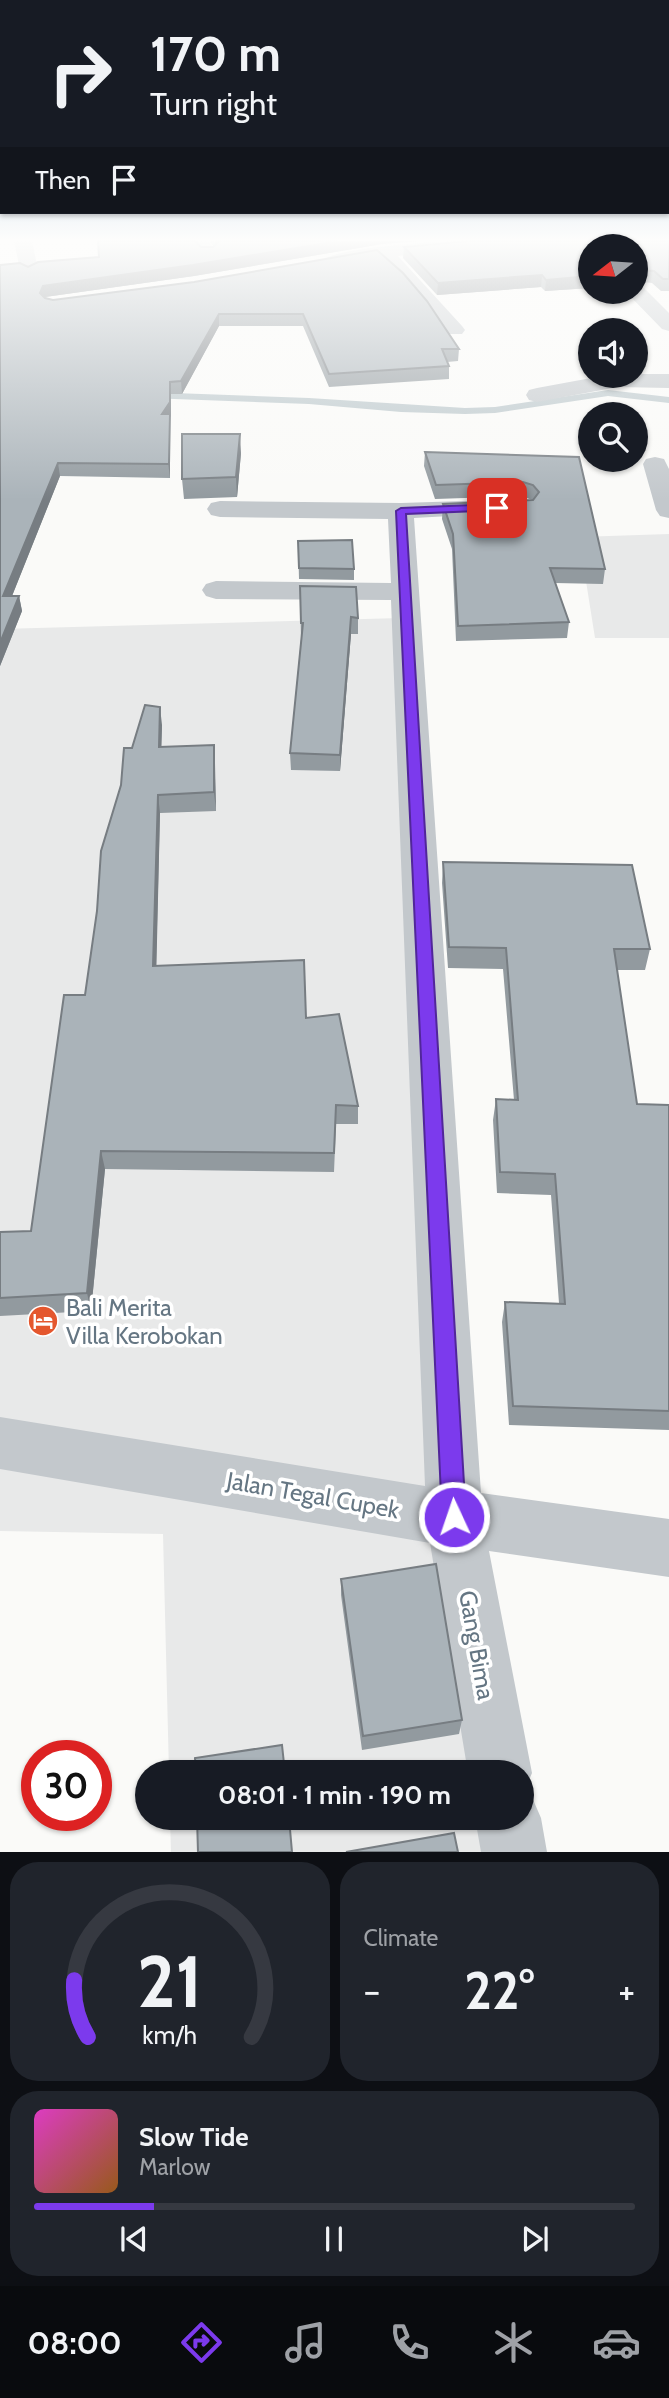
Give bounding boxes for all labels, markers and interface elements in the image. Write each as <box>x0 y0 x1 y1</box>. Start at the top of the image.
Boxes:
text: 170 m <box>150 24 281 83</box>
icon: right <box>35 28 126 119</box>
text: Turn right <box>150 84 277 123</box>
icon: arrive <box>105 161 143 199</box>
text: Then <box>35 164 91 196</box>
north arrow <box>578 234 648 304</box>
map controls <box>578 234 648 472</box>
button: sound <box>578 318 648 388</box>
button: search <box>578 402 648 472</box>
pin <box>467 478 527 538</box>
icon: arrive <box>478 489 516 527</box>
place label: Bali Merita Villa Kerobokan <box>66 1293 223 1350</box>
hotel icon: Bali Merita Villa Kerobokan <box>26 1304 60 1338</box>
street label: Jalan Tegal Cupek <box>224 1465 402 1524</box>
position arrow <box>417 1480 491 1554</box>
street label: Gang Bima <box>453 1588 501 1702</box>
speed limit sign: 30 <box>21 1740 112 1831</box>
text: 08:01 · 1 min · 190 m <box>218 1779 451 1811</box>
text: Climate <box>364 1924 438 1952</box>
text: 21 <box>137 1938 202 2026</box>
text: 22° <box>464 1959 534 2022</box>
text: − <box>364 1967 380 2014</box>
text: + <box>618 1967 635 2014</box>
text: km/h <box>142 2020 197 2050</box>
text: Slow Tide <box>139 2121 249 2153</box>
text: Marlow <box>139 2153 210 2181</box>
icon: previous <box>115 2220 153 2258</box>
icon: pause <box>315 2220 353 2258</box>
icon: next <box>516 2220 554 2258</box>
icon: directions <box>177 2318 226 2367</box>
icon: music <box>281 2318 330 2367</box>
icon: phone <box>385 2318 434 2367</box>
icon: climate <box>489 2318 538 2367</box>
icon: car <box>592 2318 641 2367</box>
text: 08:00 <box>27 2323 122 2362</box>

